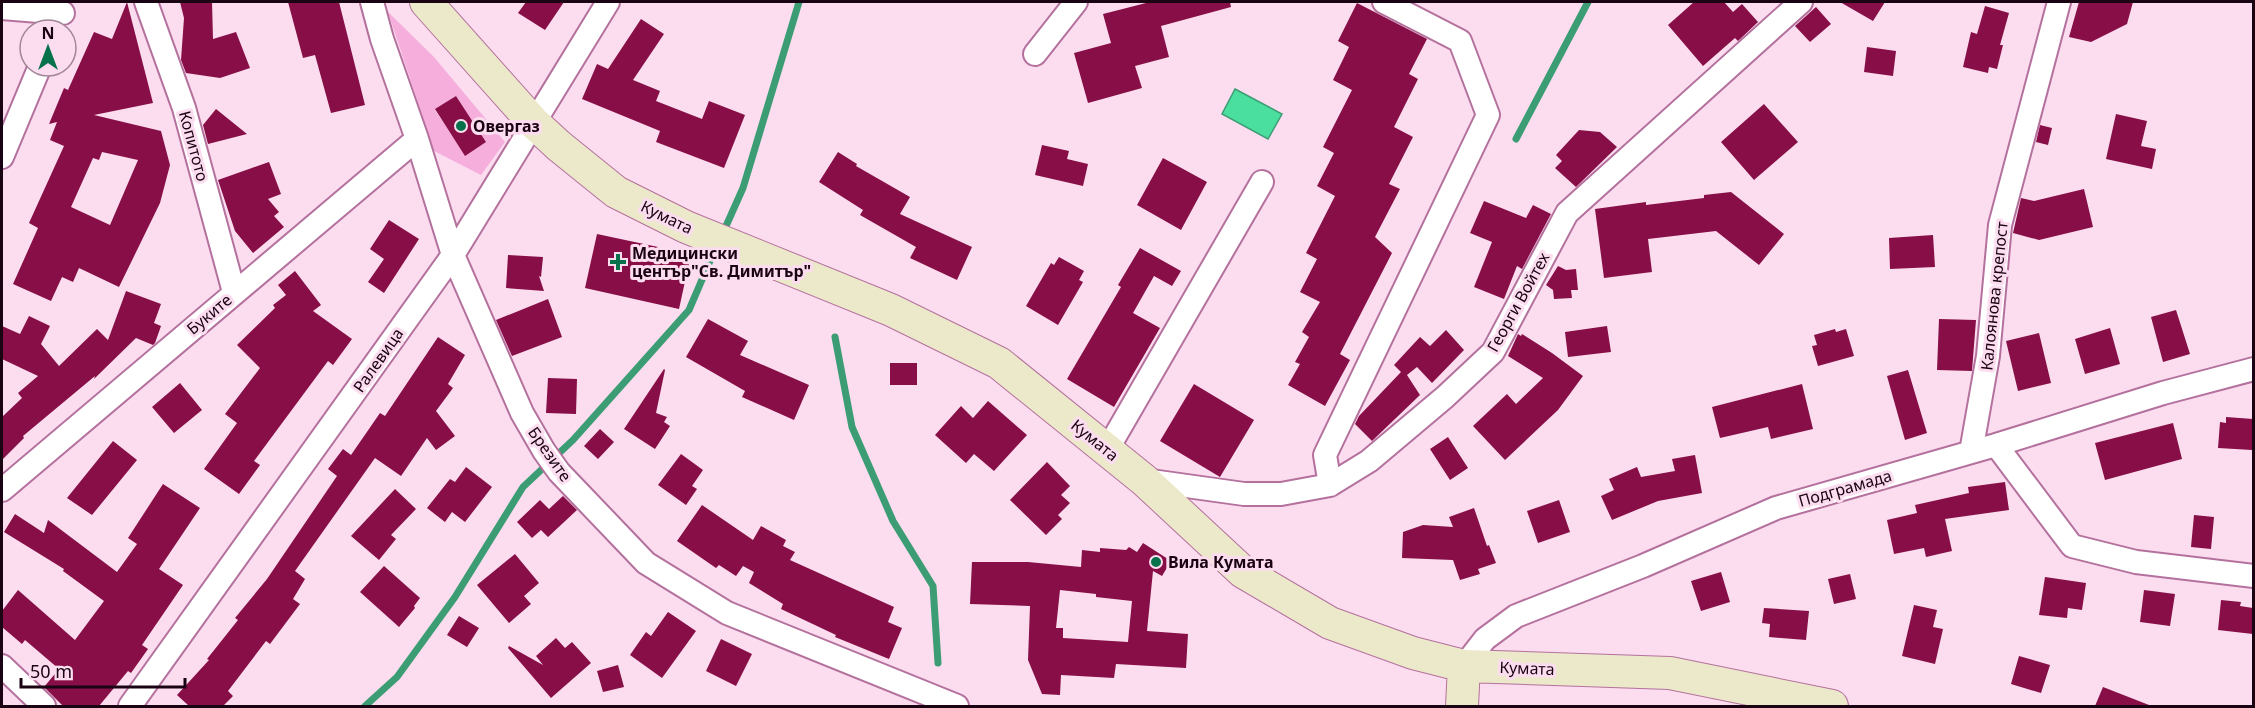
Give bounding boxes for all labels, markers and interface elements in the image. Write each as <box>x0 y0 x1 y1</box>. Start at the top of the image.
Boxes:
north arrow <box>18 18 78 78</box>
text: N <box>41 22 55 44</box>
street label: Копитото <box>174 108 214 184</box>
place label: Овергаз <box>473 115 540 137</box>
marker: Овергаз <box>454 119 468 133</box>
street label: Кумата <box>637 195 697 239</box>
street label: Калоянова крепост <box>1975 220 2013 372</box>
place label: Медицински център"Св. Димитър" <box>632 242 811 282</box>
street label: Георги Войтех <box>1482 248 1555 356</box>
marker: Медицински център"Св. Димитър" <box>609 253 627 271</box>
street label: Буките <box>182 289 236 339</box>
street label: Ралевица <box>348 323 408 397</box>
street label: Кумата <box>1067 414 1123 466</box>
street label: Брезите <box>523 422 577 486</box>
street label: Подграмада <box>1796 464 1894 512</box>
place label: Вила Кумата <box>1168 551 1274 573</box>
marker: Вила Кумата <box>1149 555 1163 569</box>
scale bar <box>21 651 184 689</box>
street label: Кумата <box>1499 656 1555 680</box>
text: 50 m <box>30 659 72 683</box>

